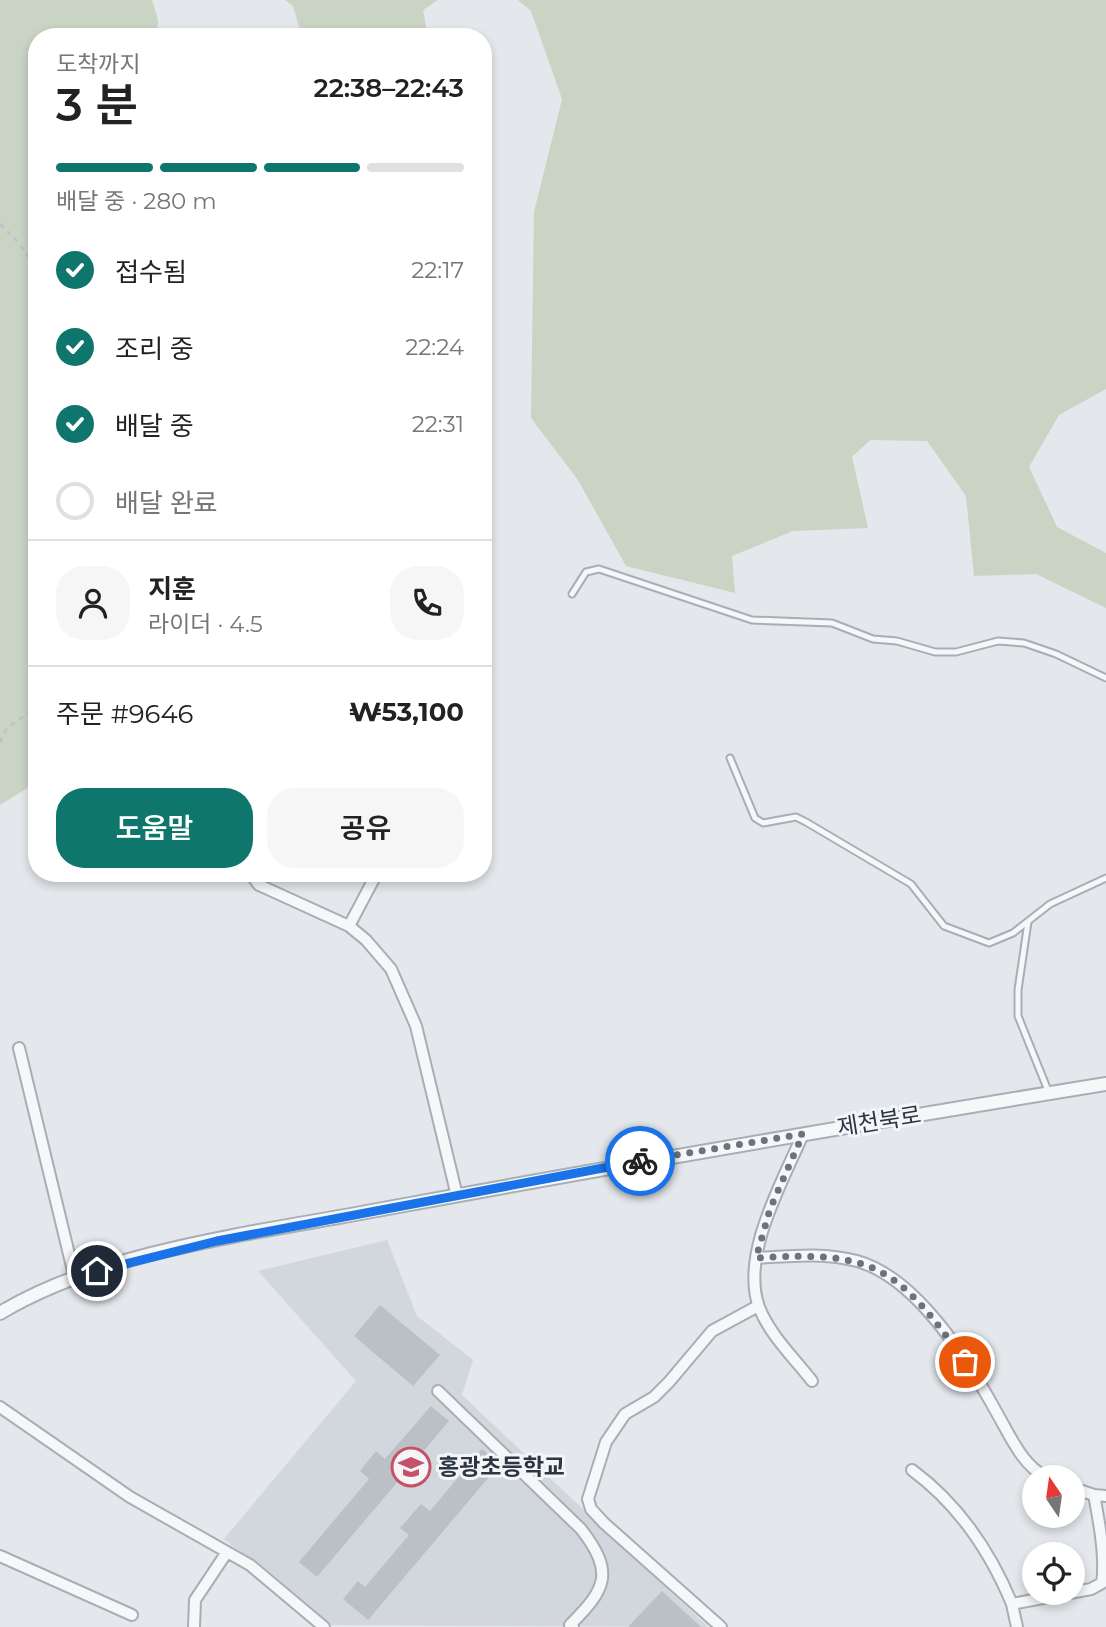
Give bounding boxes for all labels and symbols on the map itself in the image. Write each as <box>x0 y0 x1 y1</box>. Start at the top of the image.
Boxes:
street label: 제천북로 <box>835 1101 923 1141</box>
courier <box>605 1126 675 1196</box>
pin <box>67 1241 127 1301</box>
pin <box>935 1332 995 1392</box>
school or university icon: 홍광초등학교 <box>390 1446 432 1488</box>
place label: 홍광초등학교 <box>438 1453 565 1481</box>
north arrow <box>1022 1465 1085 1528</box>

